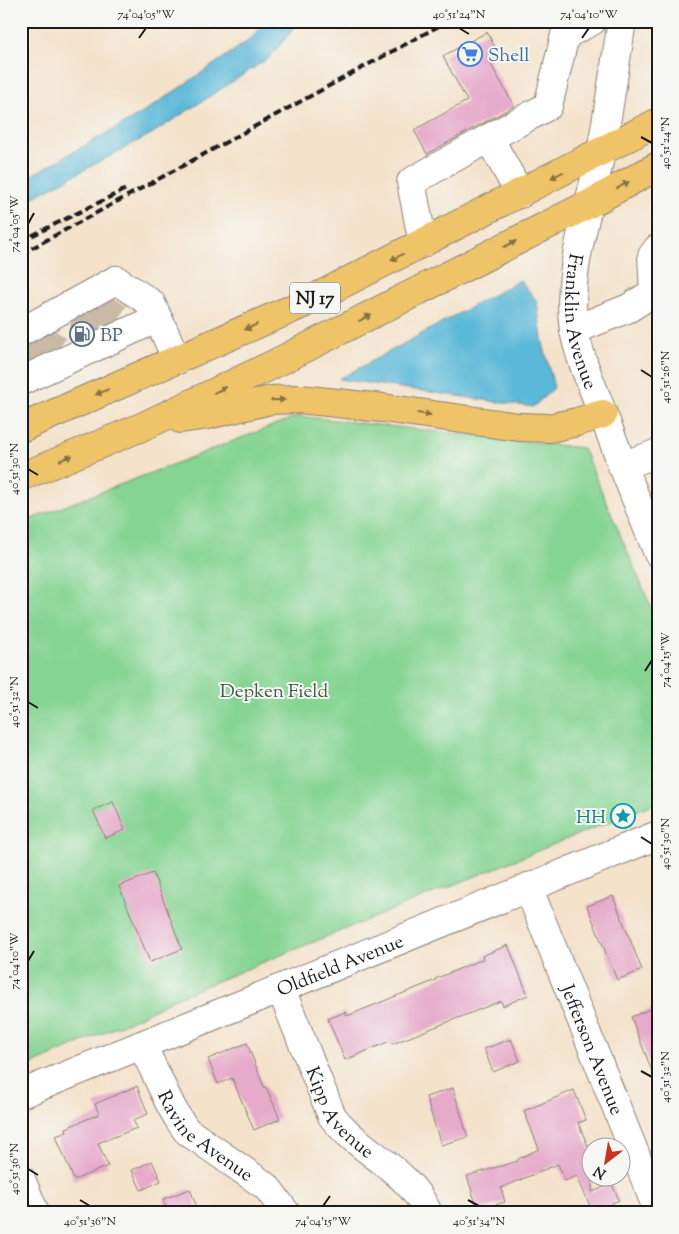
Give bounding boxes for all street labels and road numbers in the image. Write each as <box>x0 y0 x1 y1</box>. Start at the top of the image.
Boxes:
street label: Franklin Avenue <box>556 251 603 394</box>
road number: NJ 17 <box>290 282 340 314</box>
street label: Oldfield Avenue <box>273 929 408 1005</box>
street label: Jefferson Avenue <box>552 980 629 1120</box>
street label: Kipp Avenue <box>298 1063 379 1166</box>
street label: Ravine Avenue <box>149 1086 258 1189</box>

